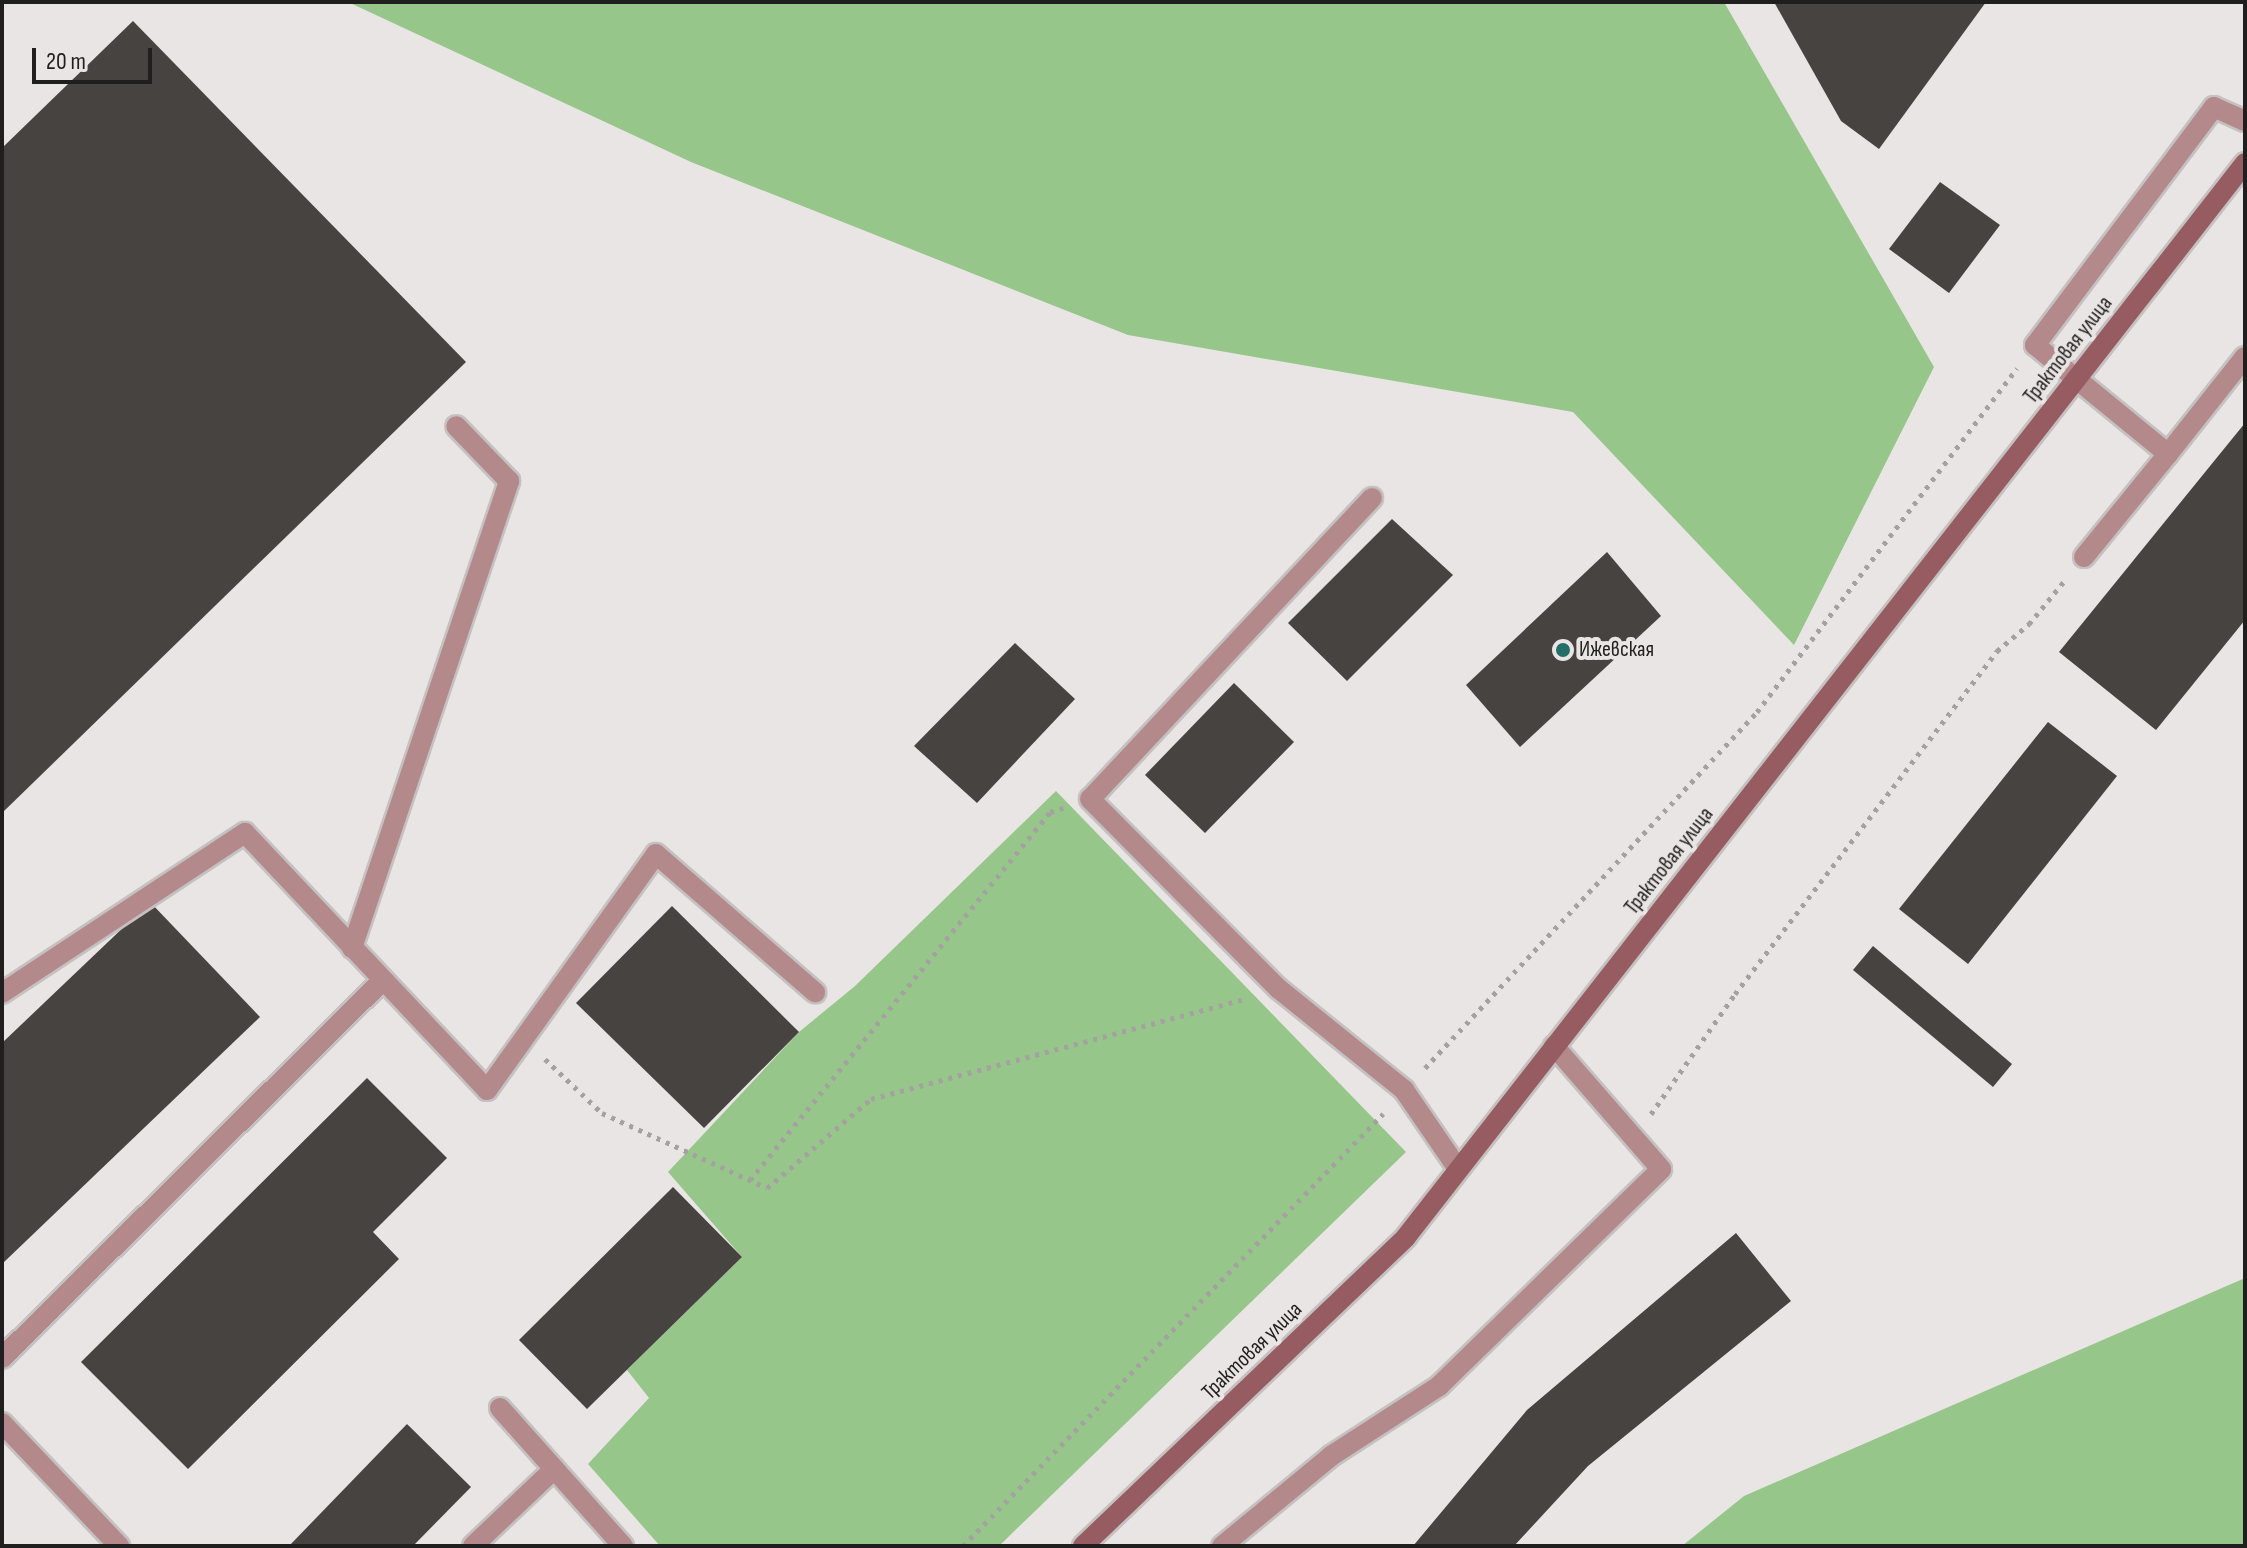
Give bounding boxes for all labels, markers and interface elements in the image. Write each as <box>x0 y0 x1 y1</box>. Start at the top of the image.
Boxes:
scale bar <box>36 32 156 82</box>
text: 20 m <box>46 47 86 76</box>
street label: Трактовая улица <box>2018 291 2118 409</box>
place label: Ижевская <box>1579 637 1654 663</box>
marker: Ижевская <box>1554 641 1572 659</box>
street label: Трактовая улица <box>1619 802 1719 920</box>
street label: Трактовая улица <box>1196 1297 1308 1405</box>

